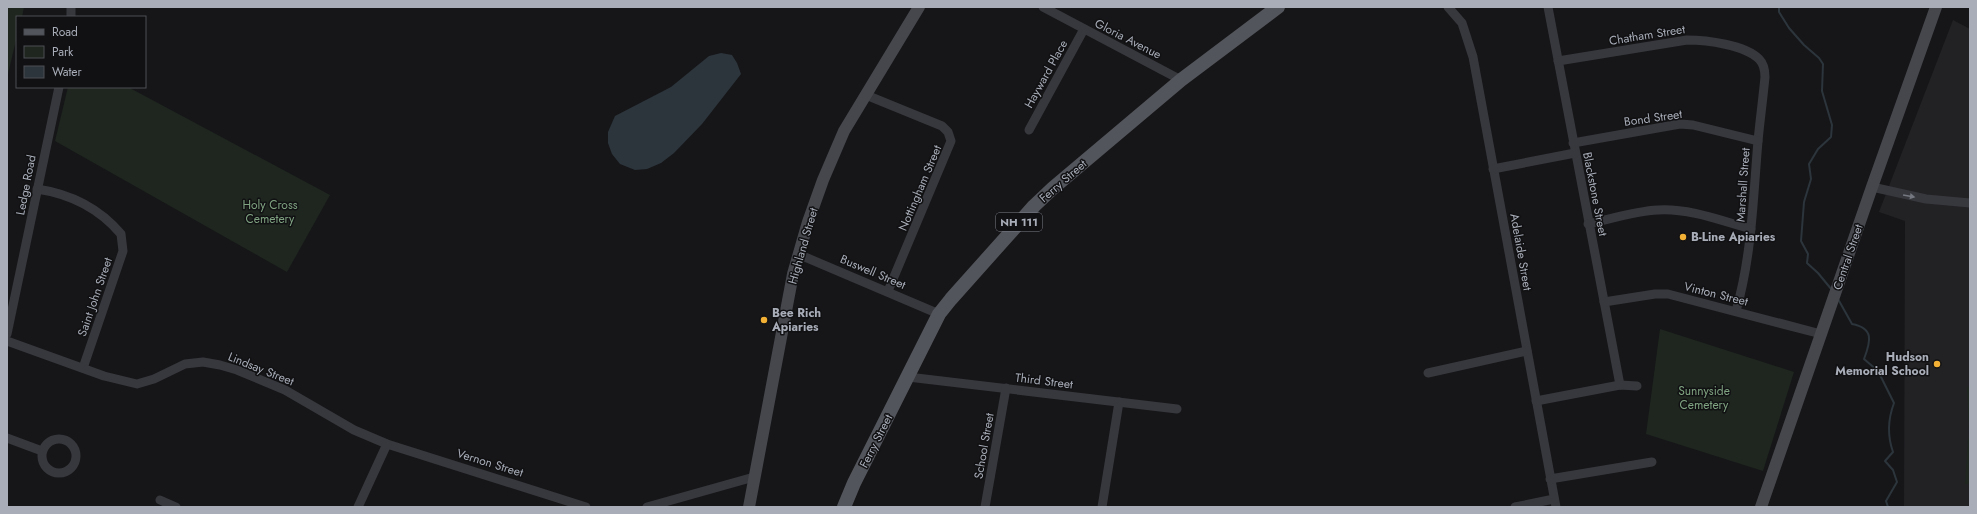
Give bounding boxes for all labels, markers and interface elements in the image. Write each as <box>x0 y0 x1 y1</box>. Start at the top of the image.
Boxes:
street label: Gloria Avenue <box>1092 14 1164 64</box>
legend <box>16 16 146 88</box>
street label: Chatham Street <box>1608 20 1686 50</box>
text: Road <box>52 23 78 41</box>
street label: Hayward Place <box>1020 37 1072 111</box>
text: Park <box>52 43 74 61</box>
text: Water <box>52 63 83 81</box>
street label: Bond Street <box>1623 105 1683 131</box>
street label: Nottingham Street <box>894 142 946 234</box>
street label: Marshall Street <box>1731 147 1755 223</box>
street label: Blackstone Street <box>1578 150 1612 238</box>
street label: Ledge Road <box>11 153 41 217</box>
street label: Ferry Street <box>1035 155 1091 207</box>
one-way arrow <box>1903 193 1916 199</box>
park label: Holy Cross Cemetery <box>242 196 298 228</box>
street label: Highland Street <box>783 206 823 286</box>
street label: Adelaide Street <box>1505 212 1537 292</box>
road number: NH 111 <box>996 213 1042 231</box>
street label: Central Street <box>1828 222 1868 292</box>
place label: B-Line Apiaries <box>1691 228 1776 246</box>
marker: B-Line Apiaries <box>1678 232 1688 242</box>
street label: Buswell Street <box>837 250 909 294</box>
street label: Saint John Street <box>73 255 117 339</box>
street label: Vinton Street <box>1682 277 1750 311</box>
place label: Bee Rich Apiaries <box>771 304 821 336</box>
marker: Bee Rich Apiaries <box>759 315 769 325</box>
street label: Lindsay Street <box>225 348 297 390</box>
place label: Hudson Memorial School <box>1835 348 1929 380</box>
marker: Hudson Memorial School <box>1932 359 1942 369</box>
street label: Third Street <box>1014 369 1074 393</box>
park label: Sunnyside Cemetery <box>1678 382 1730 414</box>
street label: Ferry Street <box>855 411 897 471</box>
street label: School Street <box>969 411 999 480</box>
street label: Vernon Street <box>455 444 526 482</box>

